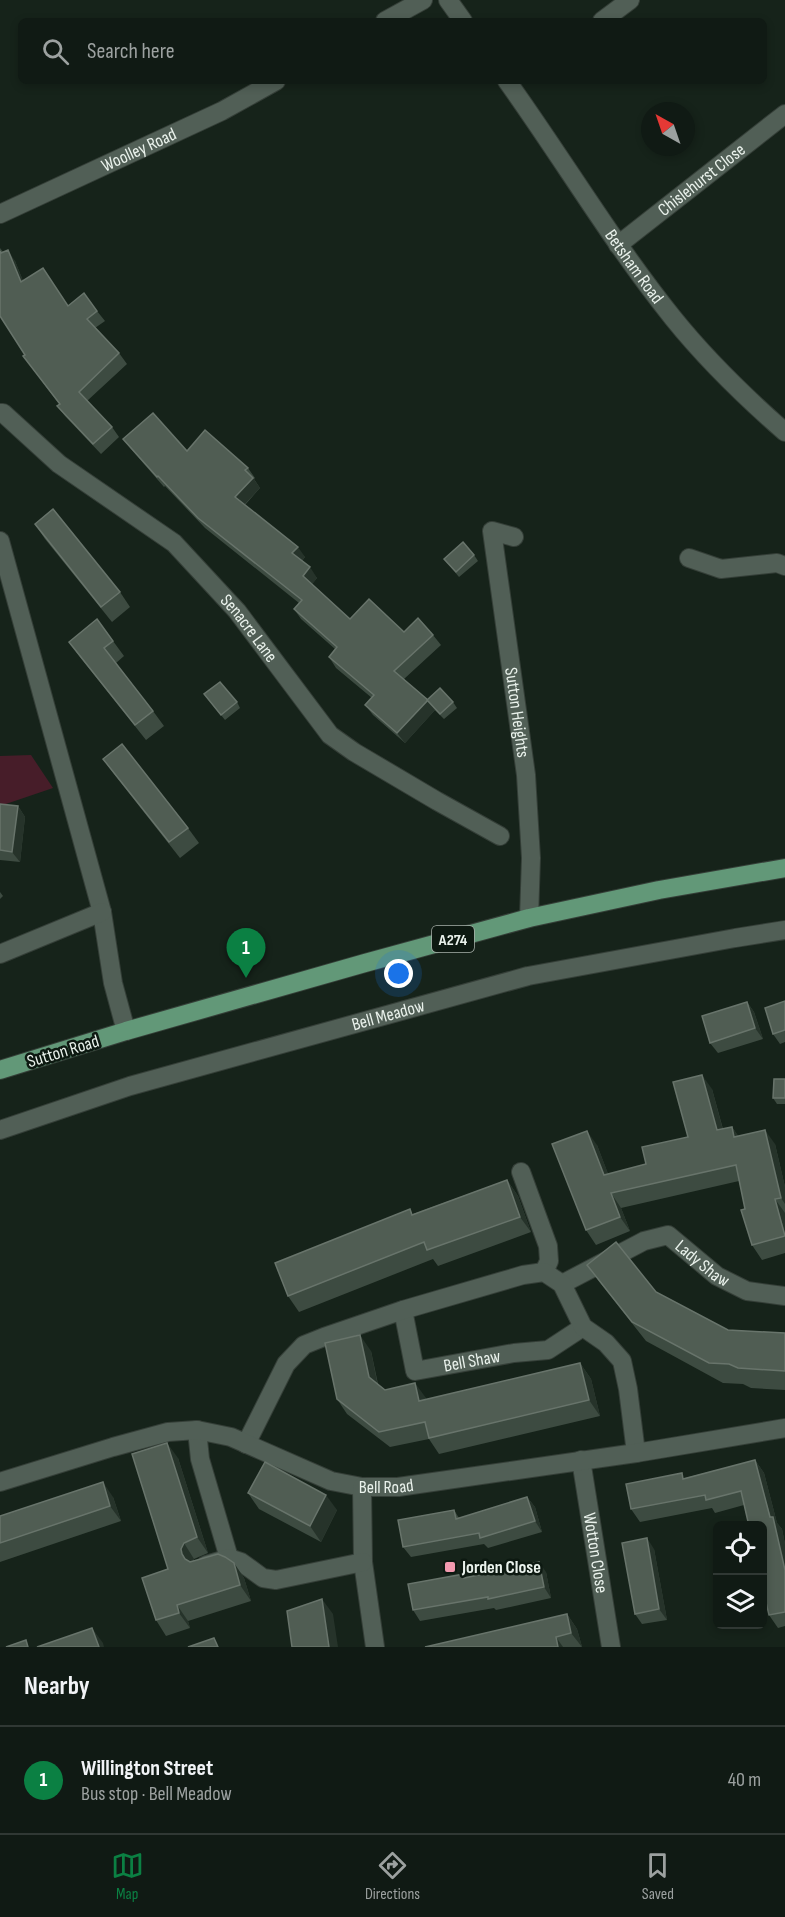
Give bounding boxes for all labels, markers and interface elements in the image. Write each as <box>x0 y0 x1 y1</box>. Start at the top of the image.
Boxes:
search box <box>18 18 767 84</box>
icon: search <box>39 35 72 68</box>
text: Search here <box>87 38 174 65</box>
north arrow <box>641 102 695 156</box>
street label: Woolley Road <box>98 124 180 176</box>
street label: Chislehurst Close <box>654 139 750 221</box>
street label: Betsham Road <box>600 226 668 308</box>
street label: Senacre Lane <box>216 590 282 667</box>
street label: Sutton Heights <box>500 666 533 759</box>
road number: A274 <box>432 926 474 952</box>
pin: 1 <box>226 928 266 978</box>
your location <box>384 959 413 988</box>
street label: Bell Meadow <box>349 995 427 1035</box>
street label: Sutton Road <box>25 1031 102 1072</box>
street label: Lady Shaw <box>671 1236 733 1291</box>
street label: Bell Shaw <box>442 1346 502 1377</box>
street label: Bell Road <box>359 1475 415 1498</box>
street label: Wotton Close <box>579 1511 612 1595</box>
map controls <box>713 1521 767 1629</box>
button: locate <box>713 1521 767 1575</box>
place label: Jorden Close <box>461 1557 541 1578</box>
marker: Jorden Close <box>443 1560 457 1574</box>
button: layers <box>713 1575 767 1629</box>
text: Nearby <box>24 1671 90 1702</box>
text: Willington Street <box>81 1755 213 1782</box>
text: 1 <box>40 1768 47 1792</box>
text: 40 m <box>728 1768 761 1792</box>
text: Bus stop · Bell Meadow <box>81 1782 232 1806</box>
tab: Map <box>111 1849 144 1904</box>
tab: Directions <box>365 1849 420 1904</box>
tab: Saved <box>641 1849 674 1904</box>

